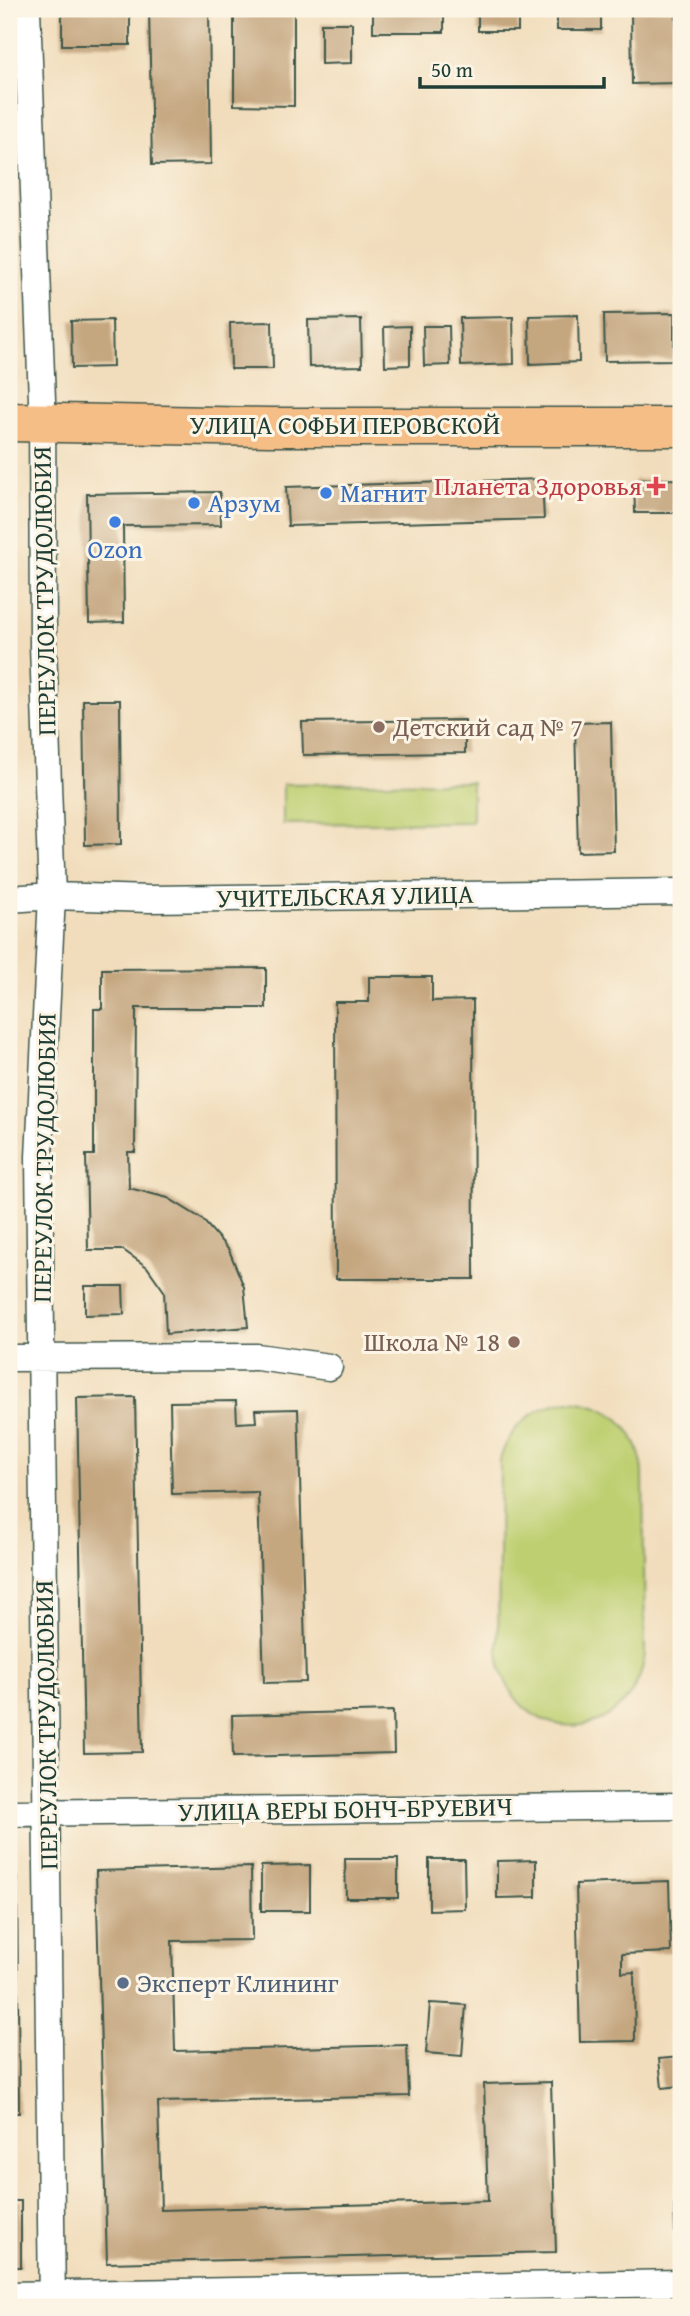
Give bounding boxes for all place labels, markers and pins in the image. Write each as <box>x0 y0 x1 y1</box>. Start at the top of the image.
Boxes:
place label: Планета Здоровья <box>434 466 642 505</box>
place label: Магнит <box>340 473 427 512</box>
marker: Планета Здоровья <box>648 478 664 494</box>
place label: Арзум <box>208 483 281 522</box>
marker: Магнит <box>318 485 334 501</box>
marker: Арзум <box>186 495 202 511</box>
marker: Ozon <box>107 514 123 530</box>
place label: Ozon <box>87 529 143 568</box>
place label: Детский сад № 7 <box>392 707 583 746</box>
marker: Детский сад № 7 <box>371 719 387 735</box>
place label: Школа № 18 <box>364 1322 500 1361</box>
marker: Школа № 18 <box>506 1334 522 1350</box>
place label: Эксперт Клининг <box>137 1963 339 2002</box>
marker: Эксперт Клининг <box>115 1975 131 1991</box>

